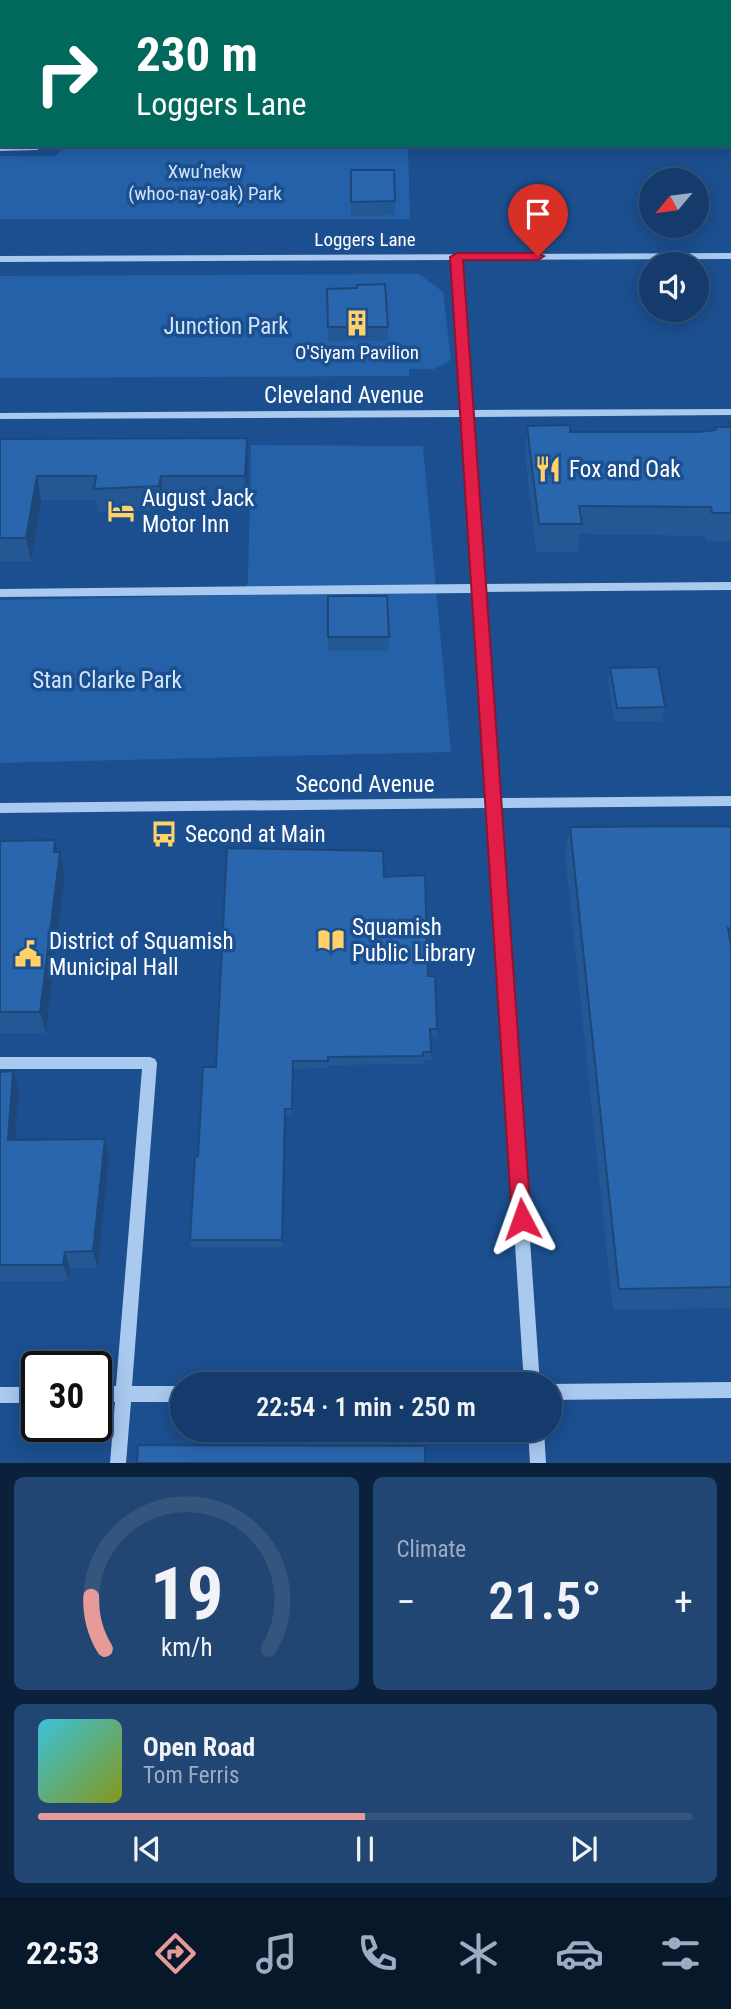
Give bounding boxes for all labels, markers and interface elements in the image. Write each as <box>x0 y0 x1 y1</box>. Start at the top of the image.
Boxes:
text: 230 m <box>136 26 258 83</box>
icon: right <box>21 28 112 119</box>
text: Loggers Lane <box>136 85 307 123</box>
park label: Xwu’nekw (whoo-nay-oak) Park <box>128 160 282 205</box>
north arrow <box>639 168 709 238</box>
map controls <box>639 168 709 322</box>
pin <box>508 184 568 256</box>
icon: arrive <box>519 195 557 233</box>
street label: Loggers Lane <box>314 228 416 251</box>
button: sound <box>639 252 709 322</box>
building icon: O'Siyam Pavilion <box>342 308 372 338</box>
park label: Junction Park <box>163 313 289 340</box>
place label: O'Siyam Pavilion <box>295 341 419 364</box>
street label: Cleveland Avenue <box>264 382 424 409</box>
restaurant icon: Fox and Oak <box>533 454 563 484</box>
place label: Fox and Oak <box>569 456 681 483</box>
place label: August Jack Motor Inn <box>142 485 255 538</box>
hotel icon: August Jack Motor Inn <box>106 496 136 526</box>
park label: Stan Clarke Park <box>32 667 182 694</box>
street label: Second Avenue <box>296 771 434 798</box>
bus stop icon: Second at Main <box>149 819 179 849</box>
place label: Second at Main <box>185 821 326 848</box>
place label: Squamish Public Library <box>352 914 476 967</box>
library icon: Squamish Public Library <box>316 925 346 955</box>
place label: District of Squamish Municipal Hall <box>49 928 234 981</box>
public building icon: District of Squamish Municipal Hall <box>13 939 43 969</box>
position arrow <box>485 1182 559 1256</box>
speed limit sign: 30 <box>21 1351 112 1442</box>
text: 22:54 · 1 min · 250 m <box>256 1392 476 1422</box>
text: Climate <box>397 1536 466 1563</box>
text: 19 <box>149 1552 223 1638</box>
text: 21.5° <box>488 1571 601 1632</box>
text: − <box>397 1580 416 1624</box>
text: + <box>674 1580 693 1624</box>
text: km/h <box>161 1633 212 1662</box>
text: Open Road <box>143 1732 255 1762</box>
text: Tom Ferris <box>143 1762 239 1789</box>
icon: previous <box>128 1830 166 1868</box>
icon: pause <box>346 1830 384 1868</box>
icon: next <box>565 1830 603 1868</box>
icon: directions <box>151 1929 200 1978</box>
icon: music <box>252 1929 301 1978</box>
icon: phone <box>353 1929 402 1978</box>
icon: climate <box>454 1929 503 1978</box>
icon: car <box>555 1929 604 1978</box>
icon: filters <box>656 1929 705 1978</box>
text: 22:53 <box>26 1934 99 1972</box>

